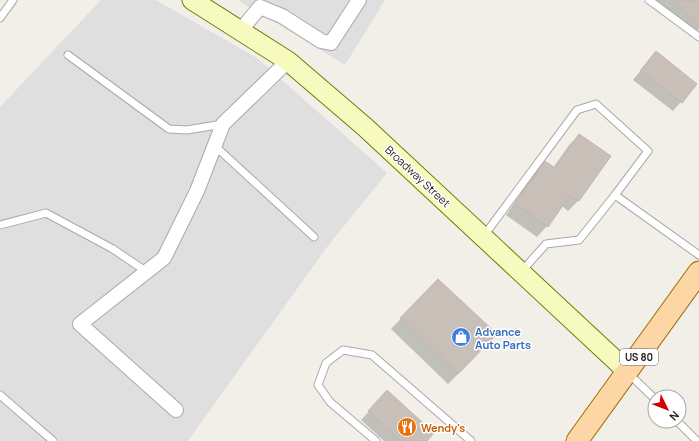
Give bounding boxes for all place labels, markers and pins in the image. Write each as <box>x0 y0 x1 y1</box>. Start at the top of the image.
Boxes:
place label: Advance Auto Parts <box>475 324 531 352</box>
shop icon: Advance Auto Parts <box>450 326 472 348</box>
restaurant icon: Wendy's <box>396 416 418 438</box>
place label: Wendy's <box>421 420 465 435</box>

